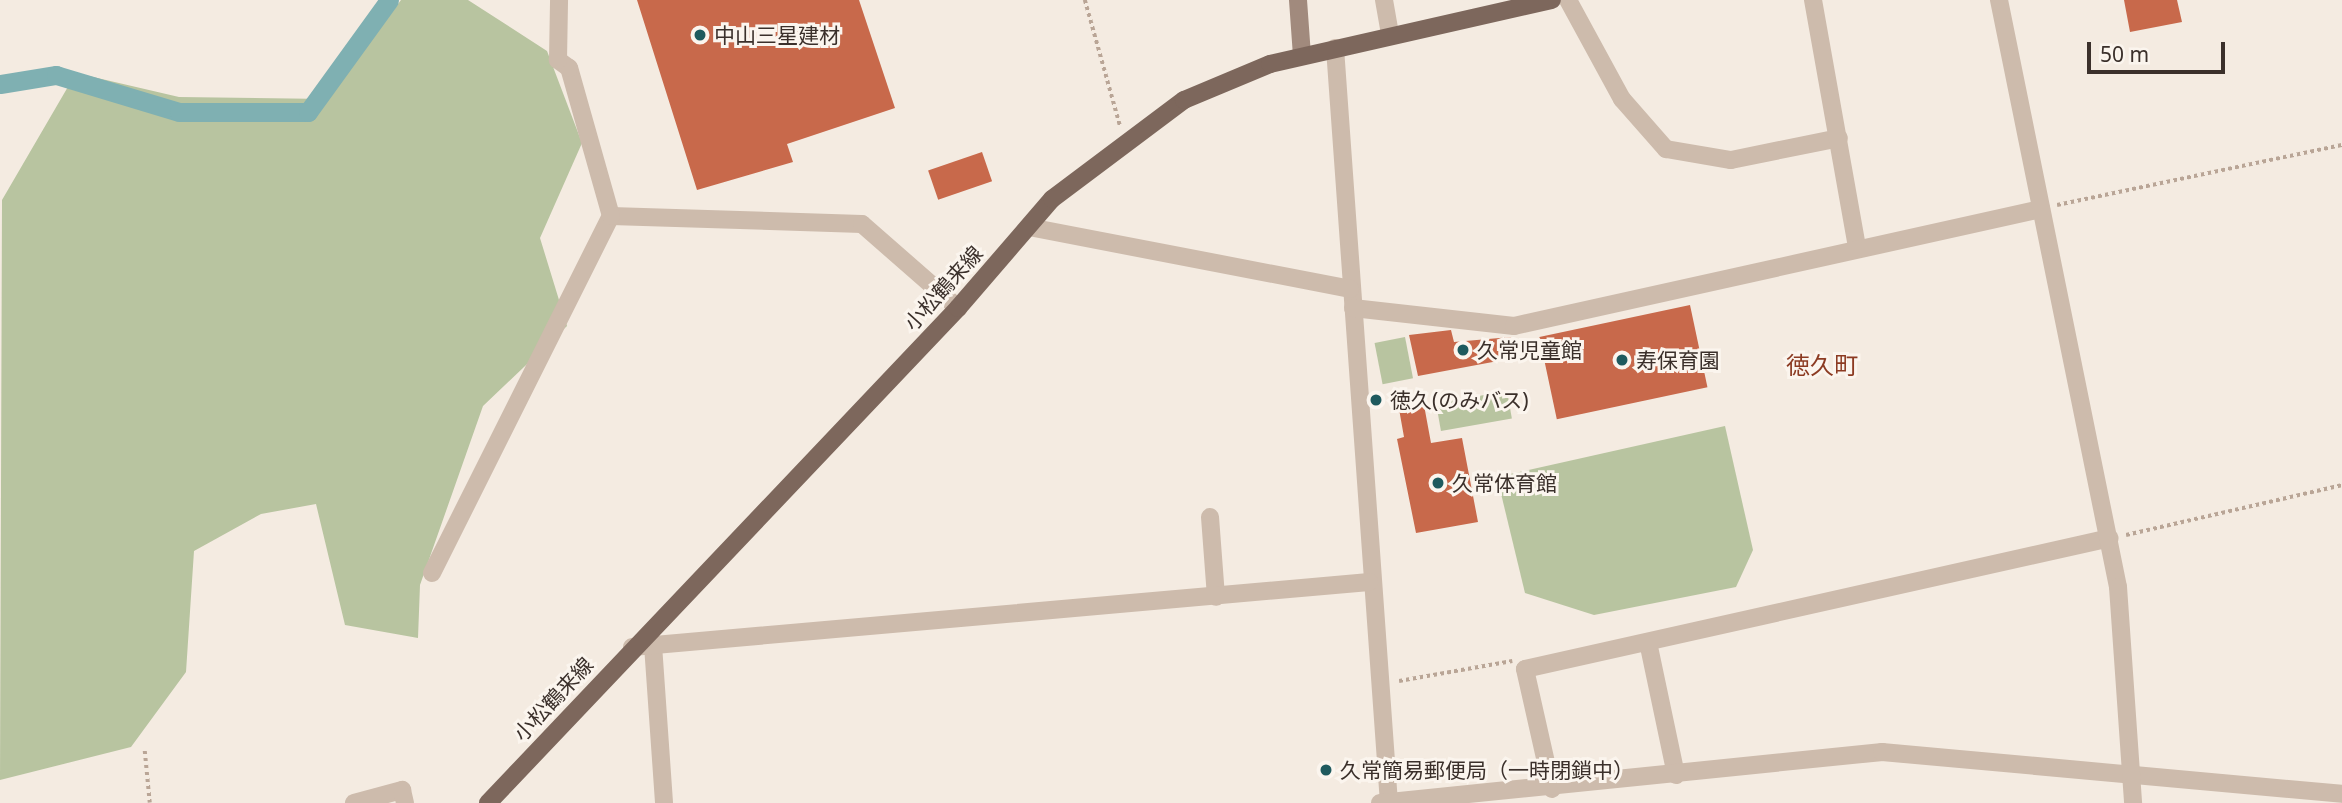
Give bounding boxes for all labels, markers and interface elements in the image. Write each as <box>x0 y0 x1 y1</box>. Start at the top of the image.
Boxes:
place label: 中山三星建材 <box>714 22 840 48</box>
marker: 中山三星建材 <box>692 27 708 43</box>
scale bar <box>2090 28 2228 72</box>
text: 50 m <box>2100 40 2149 68</box>
street label: 小松鶴来線 <box>899 241 987 335</box>
place label: 久常児童館 <box>1477 337 1582 363</box>
marker: 久常児童館 <box>1455 342 1471 358</box>
place label: 寿保育園 <box>1636 347 1720 373</box>
district label: 徳久町 <box>1786 351 1858 379</box>
marker: 寿保育園 <box>1614 352 1630 368</box>
place label: 徳久(のみバス) <box>1390 387 1529 413</box>
marker: 徳久(のみバス) <box>1368 392 1384 408</box>
place label: 久常体育館 <box>1452 470 1557 496</box>
marker: 久常体育館 <box>1430 475 1446 491</box>
street label: 小松鶴来線 <box>508 652 598 746</box>
place label: 久常簡易郵便局（一時閉鎖中） <box>1340 757 1634 783</box>
marker: 久常簡易郵便局（一時閉鎖中） <box>1318 762 1334 778</box>

